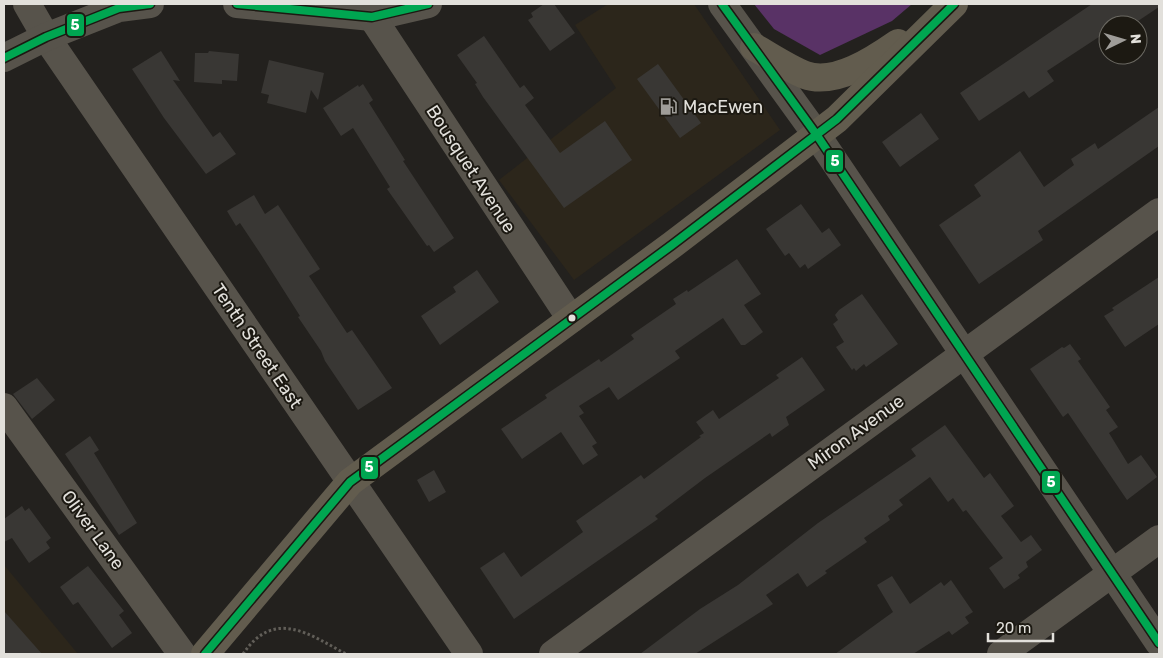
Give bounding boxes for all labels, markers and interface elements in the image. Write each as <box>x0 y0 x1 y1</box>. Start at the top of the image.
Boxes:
line badge: 5 <box>66 13 85 37</box>
north arrow <box>1098 15 1148 65</box>
text: 5 <box>70 17 80 34</box>
text: N <box>1127 33 1144 45</box>
place label: MacEwen <box>683 96 763 118</box>
fuel station icon: MacEwen <box>659 97 679 117</box>
street label: Bousquet Avenue <box>421 101 521 237</box>
line badge: 5 <box>825 149 844 173</box>
text: 5 <box>830 153 840 170</box>
street label: Tenth Street East <box>207 280 307 412</box>
unlabelled marker <box>567 313 577 323</box>
street label: Miron Avenue <box>804 390 908 474</box>
line badge: 5 <box>360 456 379 480</box>
text: 5 <box>364 459 374 476</box>
line badge: 5 <box>1041 470 1061 494</box>
text: 5 <box>1046 474 1056 491</box>
street label: Oliver Lane <box>57 486 129 574</box>
scale bar <box>988 610 1053 642</box>
text: 20 m <box>996 619 1031 637</box>

